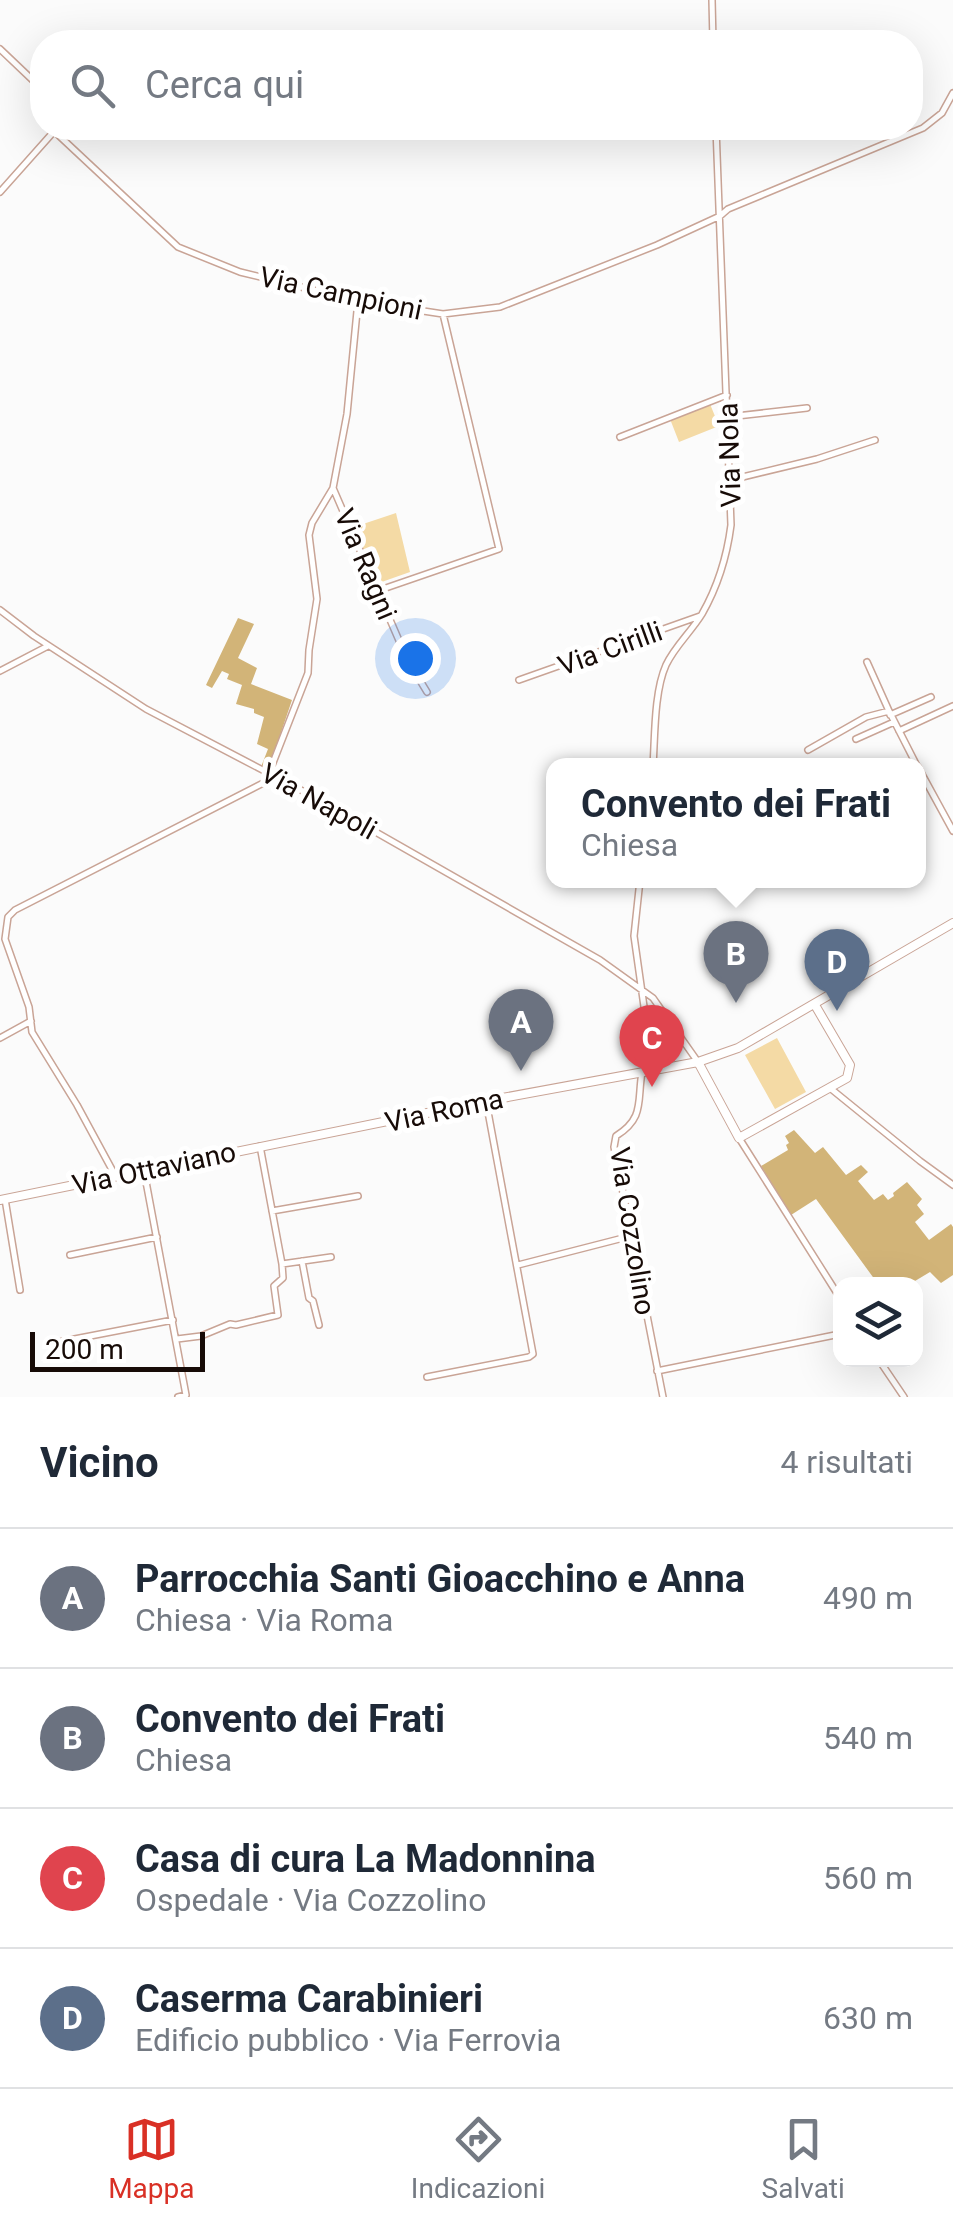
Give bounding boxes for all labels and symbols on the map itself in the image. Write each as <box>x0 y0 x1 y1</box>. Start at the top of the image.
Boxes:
street label: Via Campioni <box>256 260 425 327</box>
street label: Via Nola <box>711 402 748 508</box>
street label: Via Ragni <box>327 504 404 625</box>
street label: Via Cirilli <box>554 614 667 683</box>
your location <box>390 633 441 684</box>
street label: Via Napoli <box>255 756 382 847</box>
pin: B <box>704 920 768 1003</box>
pin: D <box>804 928 870 1011</box>
pin: A <box>488 988 554 1071</box>
pin: C <box>620 1004 684 1087</box>
street label: Via Roma <box>382 1082 506 1139</box>
street label: Via Ottaviano <box>69 1135 239 1202</box>
street label: Via Cozzolino <box>603 1145 662 1317</box>
scale bar <box>30 1327 205 1372</box>

